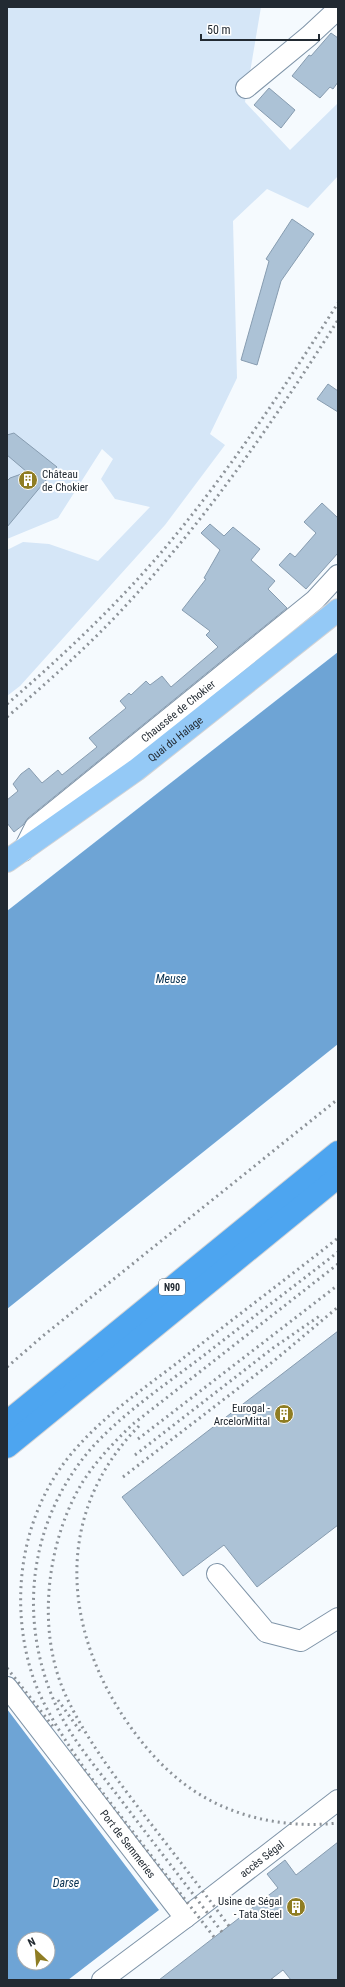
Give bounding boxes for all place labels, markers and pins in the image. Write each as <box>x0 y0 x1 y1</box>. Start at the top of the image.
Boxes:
place label: Château de Chokier <box>42 468 89 494</box>
building icon: Château de Chokier <box>17 469 39 491</box>
place label: Eurogal - ArcelorMittal <box>214 1402 270 1428</box>
building icon: Eurogal - ArcelorMittal <box>273 1403 295 1425</box>
place label: Usine de Ségal - Tata Steel <box>218 1895 282 1921</box>
building icon: Usine de Ségal - Tata Steel <box>285 1896 307 1918</box>

